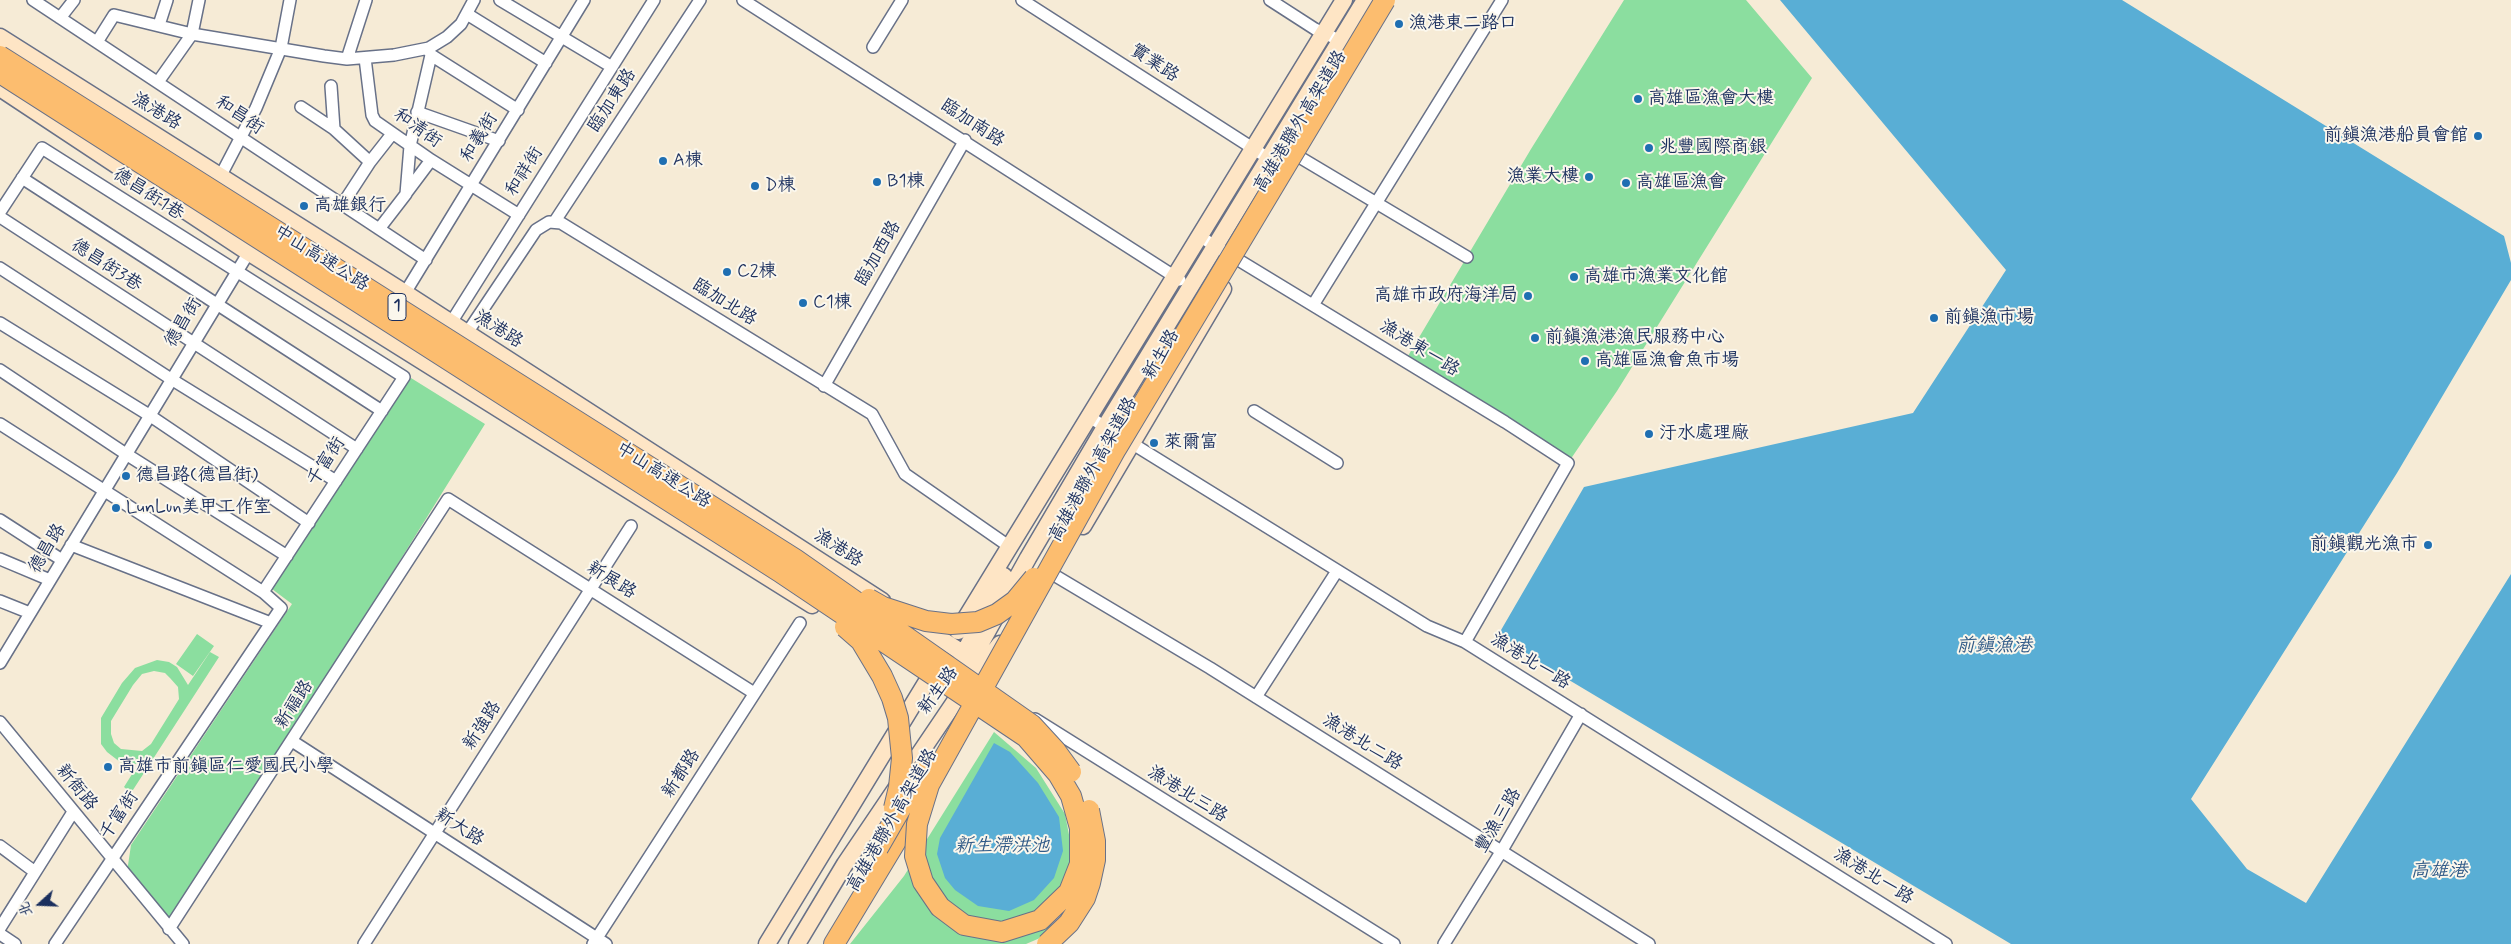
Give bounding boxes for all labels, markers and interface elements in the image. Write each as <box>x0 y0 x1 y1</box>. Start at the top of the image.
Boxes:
place label: 漁港東二路口 <box>1409 13 1517 35</box>
marker: 漁港東二路口 <box>1393 18 1405 30</box>
street label: 實業路 <box>1125 40 1183 88</box>
street label: 高雄港聯外高架道路 <box>1250 47 1352 197</box>
street label: 臨加東路 <box>584 65 642 137</box>
place label: 高雄區漁會大樓 <box>1648 88 1774 110</box>
street label: 漁港路 <box>127 89 185 135</box>
street label: 和昌街 <box>211 92 267 140</box>
marker: 高雄區漁會大樓 <box>1632 93 1644 105</box>
street label: 臨加南路 <box>936 95 1008 153</box>
street label: 和清街 <box>389 105 445 153</box>
street label: 和義街 <box>457 109 503 167</box>
place label: 前鎮漁港船員會館 <box>2324 125 2468 147</box>
marker: 前鎮漁港船員會館 <box>2472 130 2484 142</box>
place label: 兆豐國際商銀 <box>1659 137 1767 159</box>
marker: 兆豐國際商銀 <box>1643 142 1655 154</box>
street label: 和祥街 <box>502 143 548 201</box>
place label: A棟 <box>673 150 703 172</box>
marker: A棟 <box>657 155 669 167</box>
street label: 德昌街1巷 <box>109 164 187 226</box>
place label: 漁業大樓 <box>1507 166 1579 188</box>
place label: B1棟 <box>887 171 924 193</box>
marker: 漁業大樓 <box>1583 171 1595 183</box>
place label: 高雄區漁會 <box>1636 172 1726 194</box>
place label: D棟 <box>765 175 795 197</box>
marker: B1棟 <box>871 176 883 188</box>
marker: 高雄區漁會 <box>1620 177 1632 189</box>
marker: D棟 <box>749 180 761 192</box>
place label: 高雄銀行 <box>314 195 386 217</box>
marker: 高雄銀行 <box>298 200 310 212</box>
street label: 臨加西路 <box>852 217 906 291</box>
street label: 中山高速公路 <box>269 221 373 297</box>
street label: 德昌街3巷 <box>67 235 145 297</box>
place label: C2棟 <box>737 261 777 283</box>
marker: C2棟 <box>721 266 733 278</box>
place label: 高雄市漁業文化館 <box>1584 266 1728 288</box>
marker: 高雄市漁業文化館 <box>1568 271 1580 283</box>
street label: 臨加北路 <box>688 275 760 331</box>
place label: 高雄市政府海洋局 <box>1374 285 1518 307</box>
marker: 高雄市政府海洋局 <box>1522 290 1534 302</box>
place label: C1棟 <box>813 292 852 314</box>
street label: 德昌街 <box>161 294 207 352</box>
road number: 1 <box>388 294 406 320</box>
marker: C1棟 <box>797 297 809 309</box>
street label: 漁港路 <box>469 306 527 354</box>
place label: 前鎮漁市場 <box>1944 307 2034 329</box>
marker: 前鎮漁市場 <box>1928 312 1940 324</box>
street label: 漁港東一路 <box>1375 316 1463 382</box>
street label: 新生路 <box>1139 326 1185 384</box>
place label: 前鎮漁港漁民服務中心 <box>1545 327 1725 349</box>
marker: 前鎮漁港漁民服務中心 <box>1529 332 1541 344</box>
place label: 高雄區漁會魚市場 <box>1595 350 1739 372</box>
marker: 高雄區漁會魚市場 <box>1579 355 1591 367</box>
street label: 高雄港聯外高架道路 <box>1045 394 1143 546</box>
place label: 汙水處理廠 <box>1659 423 1749 445</box>
marker: 汙水處理廠 <box>1643 428 1655 440</box>
place label: 萊爾富 <box>1164 432 1218 454</box>
street label: 千富街 <box>303 433 351 491</box>
marker: 萊爾富 <box>1148 437 1160 449</box>
street label: 中山高速公路 <box>611 438 715 514</box>
place label: 德昌路(德昌街) <box>136 465 258 487</box>
marker: 德昌路(德昌街) <box>120 470 132 482</box>
place label: LunLun美甲工作室 <box>126 497 272 519</box>
marker: LunLun美甲工作室 <box>110 502 122 514</box>
street label: 德昌路 <box>25 520 71 578</box>
street label: 漁港路 <box>809 525 867 573</box>
place label: 前鎮觀光漁市 <box>2310 534 2418 556</box>
marker: 前鎮觀光漁市 <box>2422 539 2434 551</box>
street label: 新展路 <box>582 558 640 604</box>
street label: 漁港北一路 <box>1486 629 1574 695</box>
water label: 前鎮漁港 <box>1956 636 2032 658</box>
street label: 新生路 <box>914 663 964 719</box>
street label: 新福路 <box>271 676 319 734</box>
street label: 新強路 <box>459 697 507 755</box>
street label: 漁港北二路 <box>1318 710 1406 776</box>
street label: 新都路 <box>658 745 706 803</box>
street label: 高雄港聯外高架道路 <box>843 745 943 897</box>
place label: 高雄市前鎮區仁愛國民小學 <box>118 756 334 778</box>
street label: 新衙路 <box>51 760 101 816</box>
marker: 高雄市前鎮區仁愛國民小學 <box>102 761 114 773</box>
street label: 漁港北三路 <box>1143 762 1231 828</box>
street label: 豐漁三路 <box>1471 785 1527 857</box>
street label: 千富街 <box>96 788 144 844</box>
street label: 新大路 <box>430 804 488 852</box>
water label: 新生滯洪池 <box>955 836 1049 858</box>
street label: 漁港北一路 <box>1829 844 1917 910</box>
water label: 高雄港 <box>2411 861 2467 883</box>
north arrow <box>15 879 65 929</box>
text: 北 <box>15 899 37 919</box>

